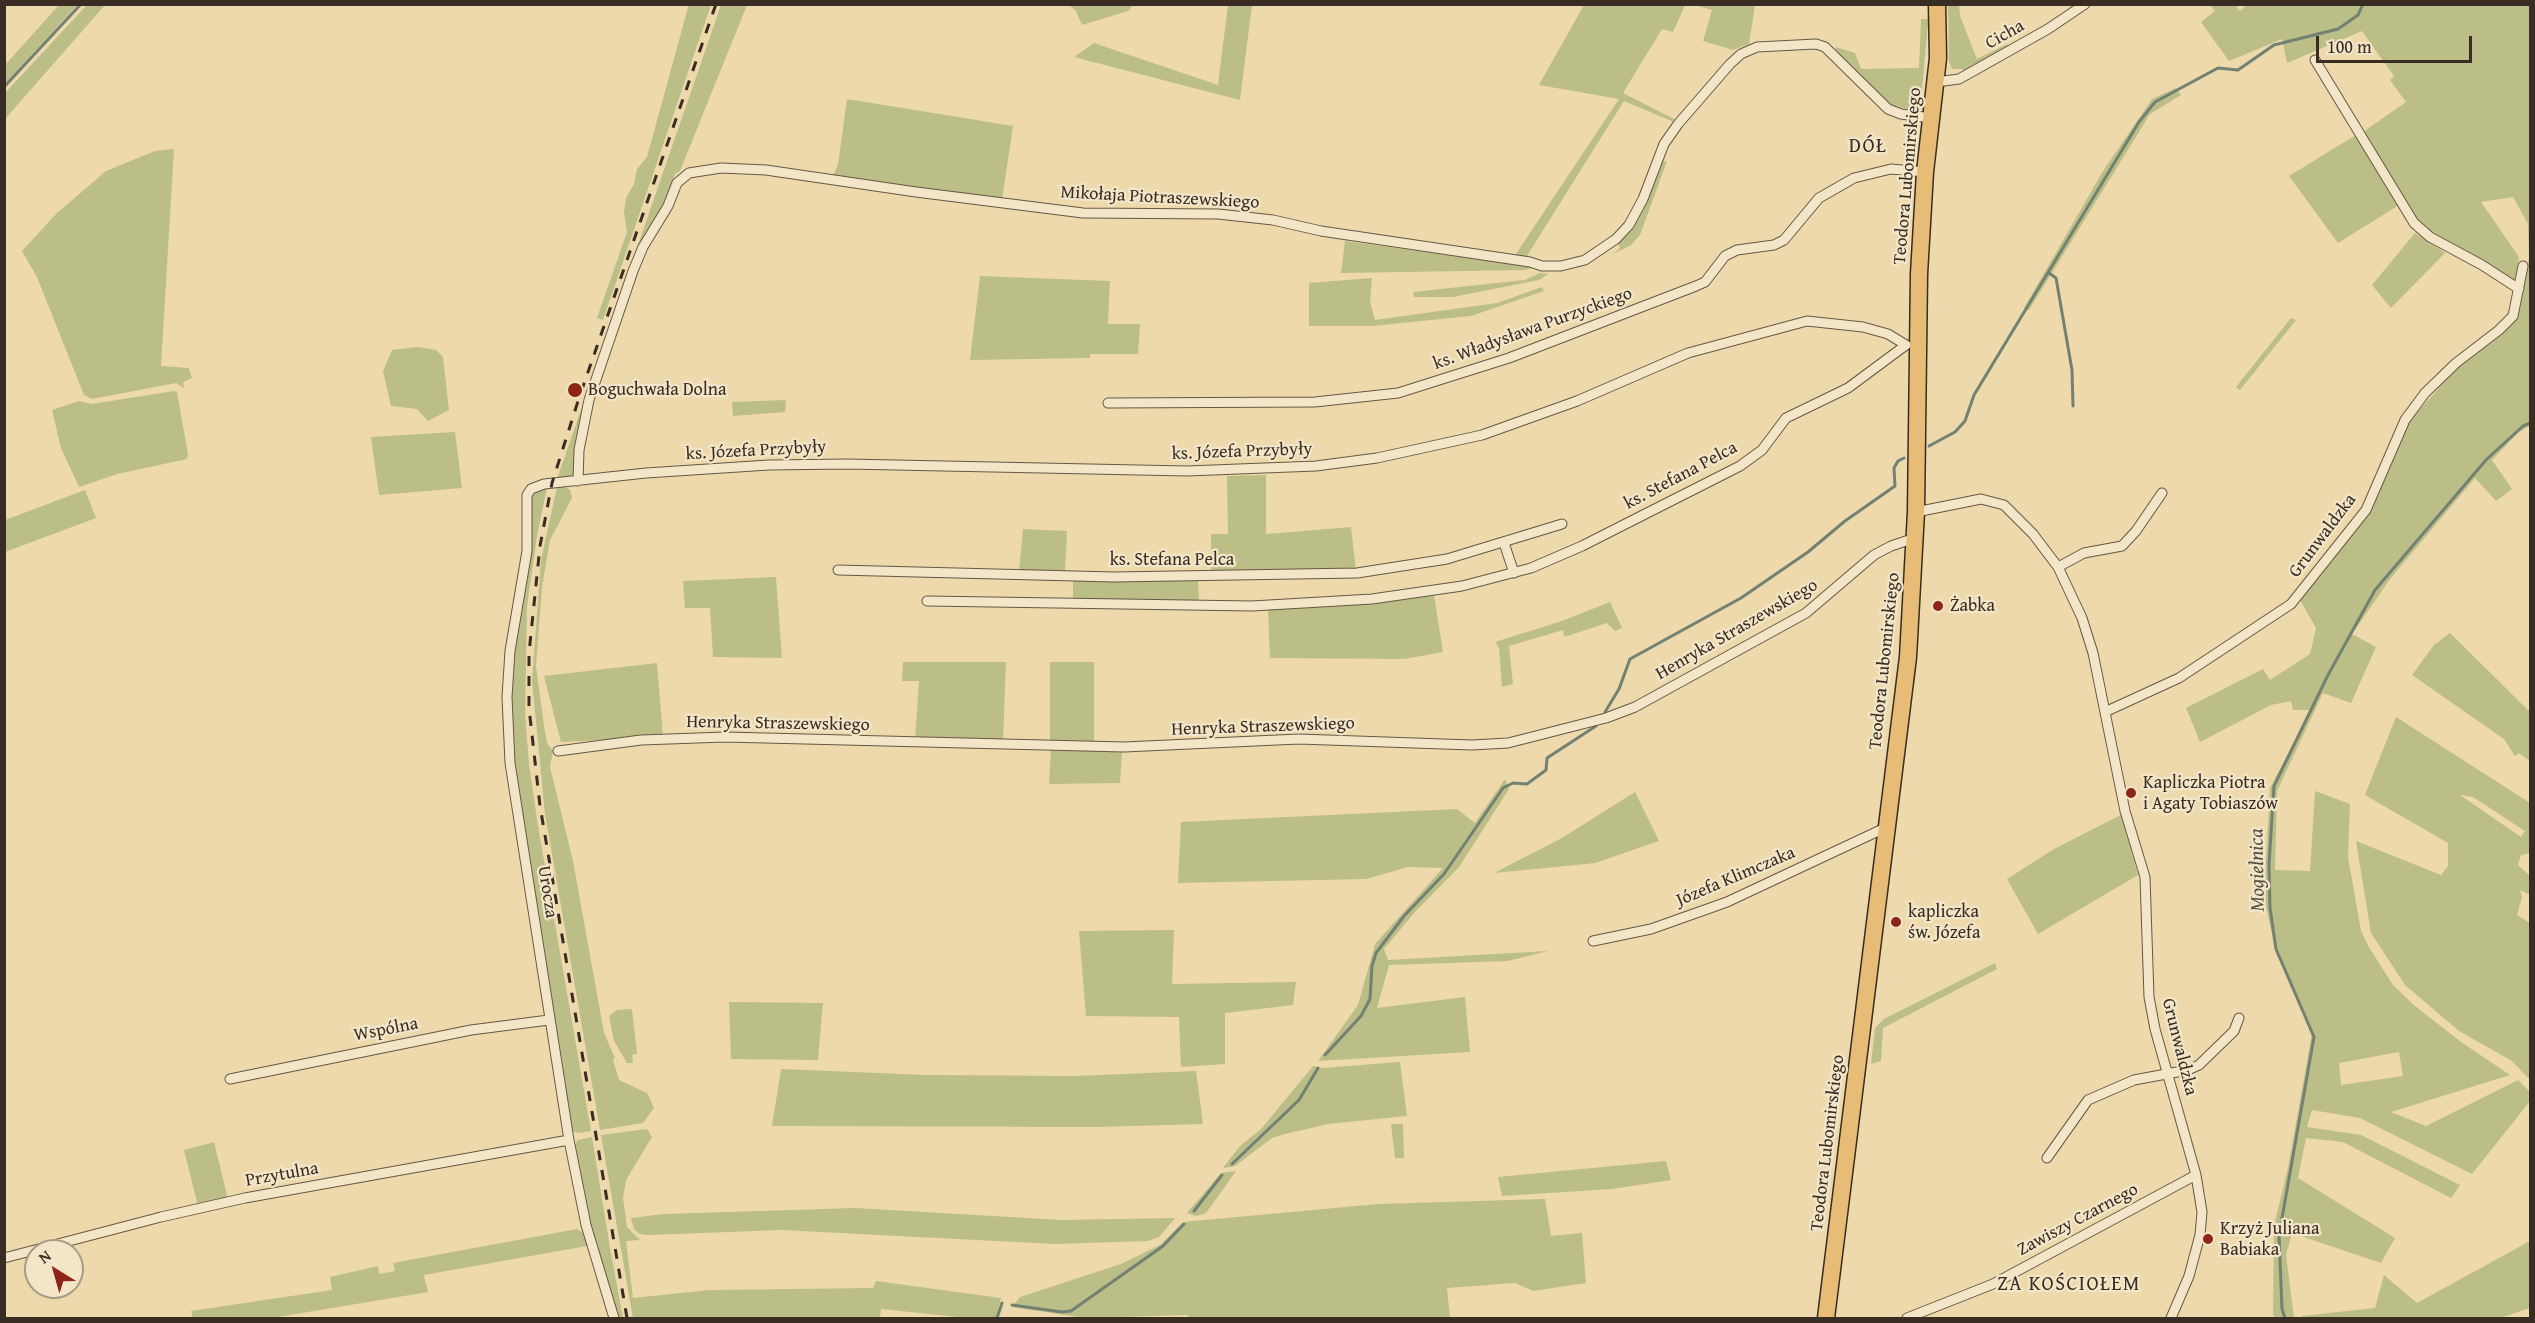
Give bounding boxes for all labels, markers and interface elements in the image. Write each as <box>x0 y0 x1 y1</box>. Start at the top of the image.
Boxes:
street label: Cicha <box>1982 16 2028 54</box>
scale bar <box>2319 24 2475 62</box>
text: 100 m <box>2327 33 2372 60</box>
street label: Teodora Lubomirskiego <box>1890 87 1926 265</box>
district label: DÓŁ <box>1849 135 1887 159</box>
street label: Mikołaja Piotraszewskiego <box>1060 182 1260 214</box>
street label: ks. Władysława Purzyckiego <box>1431 283 1635 375</box>
place label: Boguchwała Dolna <box>588 379 726 401</box>
marker: Boguchwała Dolna <box>566 381 584 399</box>
street label: ks. Józefa Przybyły <box>685 437 827 465</box>
street label: ks. Stefana Pelca <box>1621 437 1741 515</box>
street label: ks. Józefa Przybyły <box>1171 439 1313 465</box>
street label: Grunwaldzka <box>2285 490 2361 582</box>
street label: ks. Stefana Pelca <box>1110 549 1234 571</box>
street label: Teodora Lubomirskiego <box>1865 572 1905 750</box>
street label: Henryka Straszewskiego <box>1652 575 1822 685</box>
place label: Żabka <box>1950 595 1995 617</box>
marker: Żabka <box>1931 599 1945 613</box>
street label: Henryka Straszewskiego <box>686 712 870 736</box>
street label: Henryka Straszewskiego <box>1171 713 1355 741</box>
place label: Kapliczka Piotra i Agaty Tobiaszów <box>2143 772 2278 814</box>
marker: Kapliczka Piotra i Agaty Tobiaszów <box>2124 786 2138 800</box>
water label: Mogielnica <box>2245 828 2271 912</box>
street label: Józefa Klimczaka <box>1673 842 1799 912</box>
street label: Urocza <box>532 864 562 920</box>
place label: kapliczka św. Józefa <box>1908 901 1980 944</box>
marker: kapliczka św. Józefa <box>1889 915 1903 929</box>
street label: Grunwaldzka <box>2157 996 2201 1098</box>
street label: Wspólna <box>352 1013 420 1047</box>
street label: Teodora Lubomirskiego <box>1806 1054 1850 1232</box>
street label: Przytulna <box>244 1158 320 1192</box>
street label: Zawiszy Czarnego <box>2014 1179 2142 1261</box>
place label: Krzyż Juliana Babiaka <box>2220 1218 2319 1260</box>
marker: Krzyż Juliana Babiaka <box>2201 1232 2215 1246</box>
north arrow <box>24 1239 84 1299</box>
text: N <box>33 1243 56 1269</box>
district label: ZA KOŚCIOŁEM <box>1997 1273 2141 1297</box>

